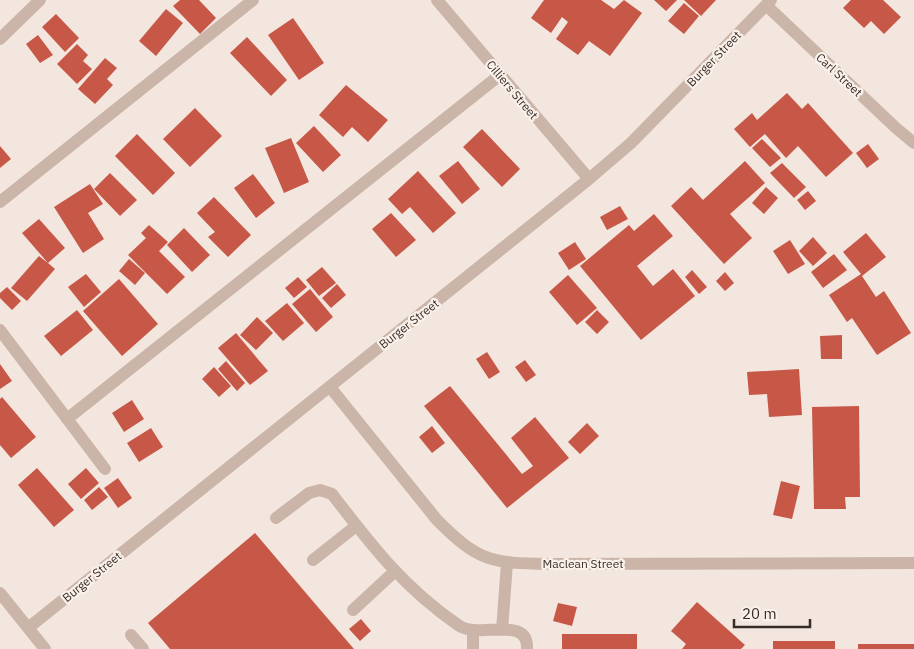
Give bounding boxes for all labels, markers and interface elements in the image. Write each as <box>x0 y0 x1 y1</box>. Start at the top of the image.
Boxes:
street label: Burger Street <box>683 28 744 90</box>
street label: Carl Street <box>813 50 865 100</box>
street label: Cilliers Street <box>483 57 541 122</box>
street label: Burger Street <box>376 296 442 352</box>
street label: Burger Street <box>59 548 124 605</box>
street label: Maclean Street <box>542 556 624 571</box>
scale bar <box>734 596 810 628</box>
text: 20 m <box>742 604 777 623</box>

